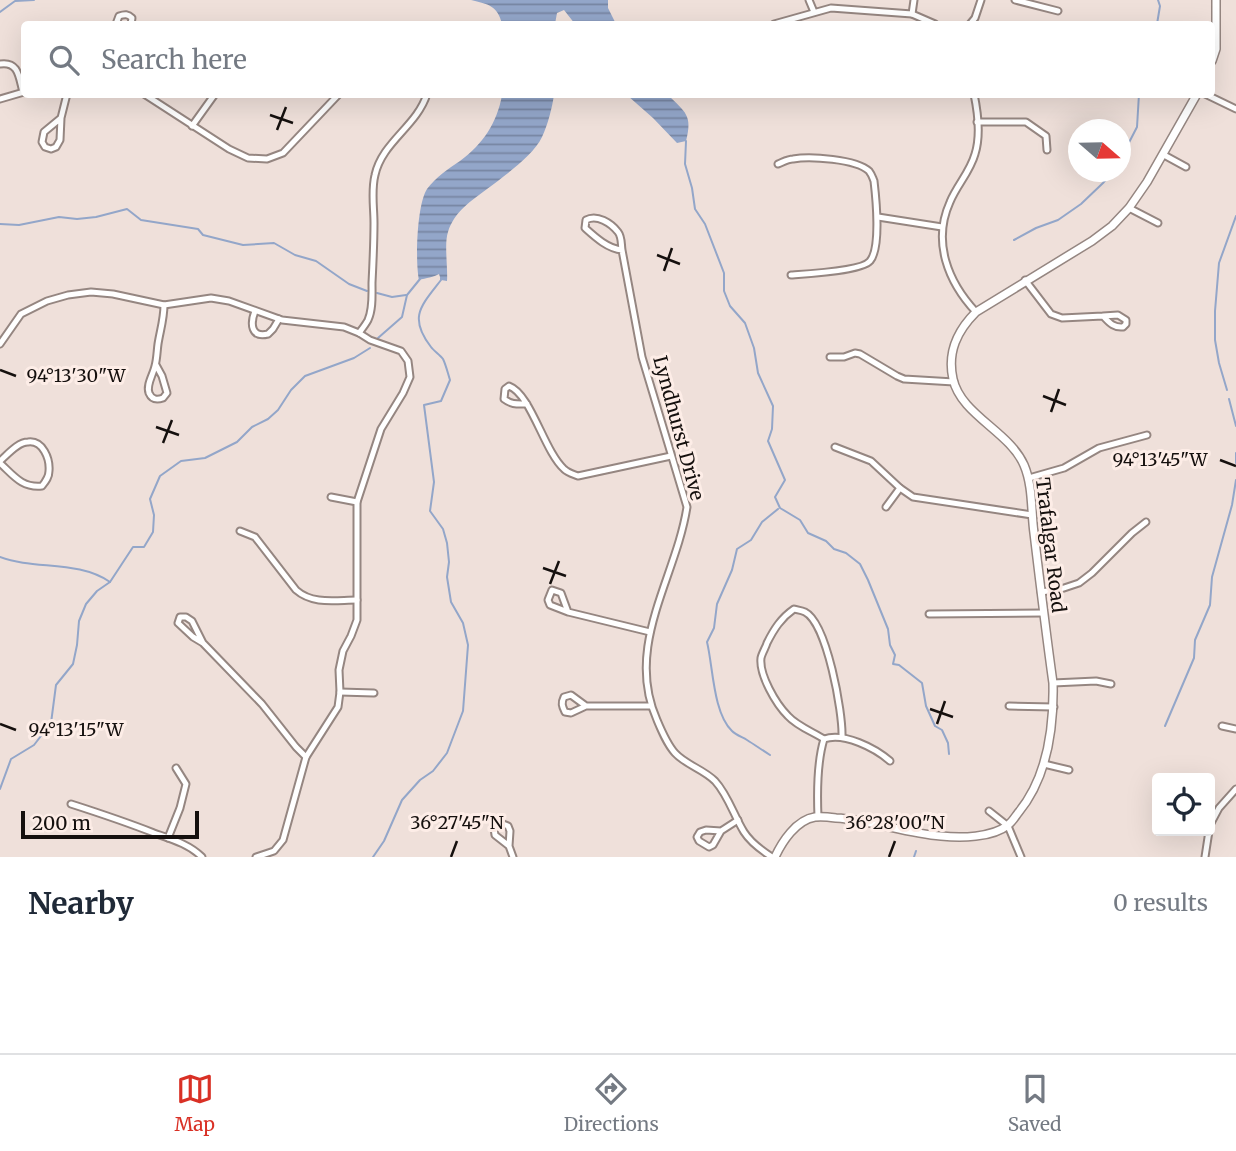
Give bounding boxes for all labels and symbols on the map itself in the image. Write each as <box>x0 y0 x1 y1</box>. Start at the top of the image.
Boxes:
north arrow <box>1068 119 1131 182</box>
street label: Lyndhurst Drive <box>648 353 710 503</box>
text: 94°13'30"W <box>27 364 127 387</box>
text: 94°13'45"W <box>1112 448 1209 471</box>
street label: Trafalgar Road <box>1031 476 1071 614</box>
text: 94°13'15"W <box>29 718 125 741</box>
scale bar <box>21 808 200 840</box>
text: 36°27'45"N <box>410 811 504 834</box>
text: 36°28'00"N <box>845 811 945 834</box>

